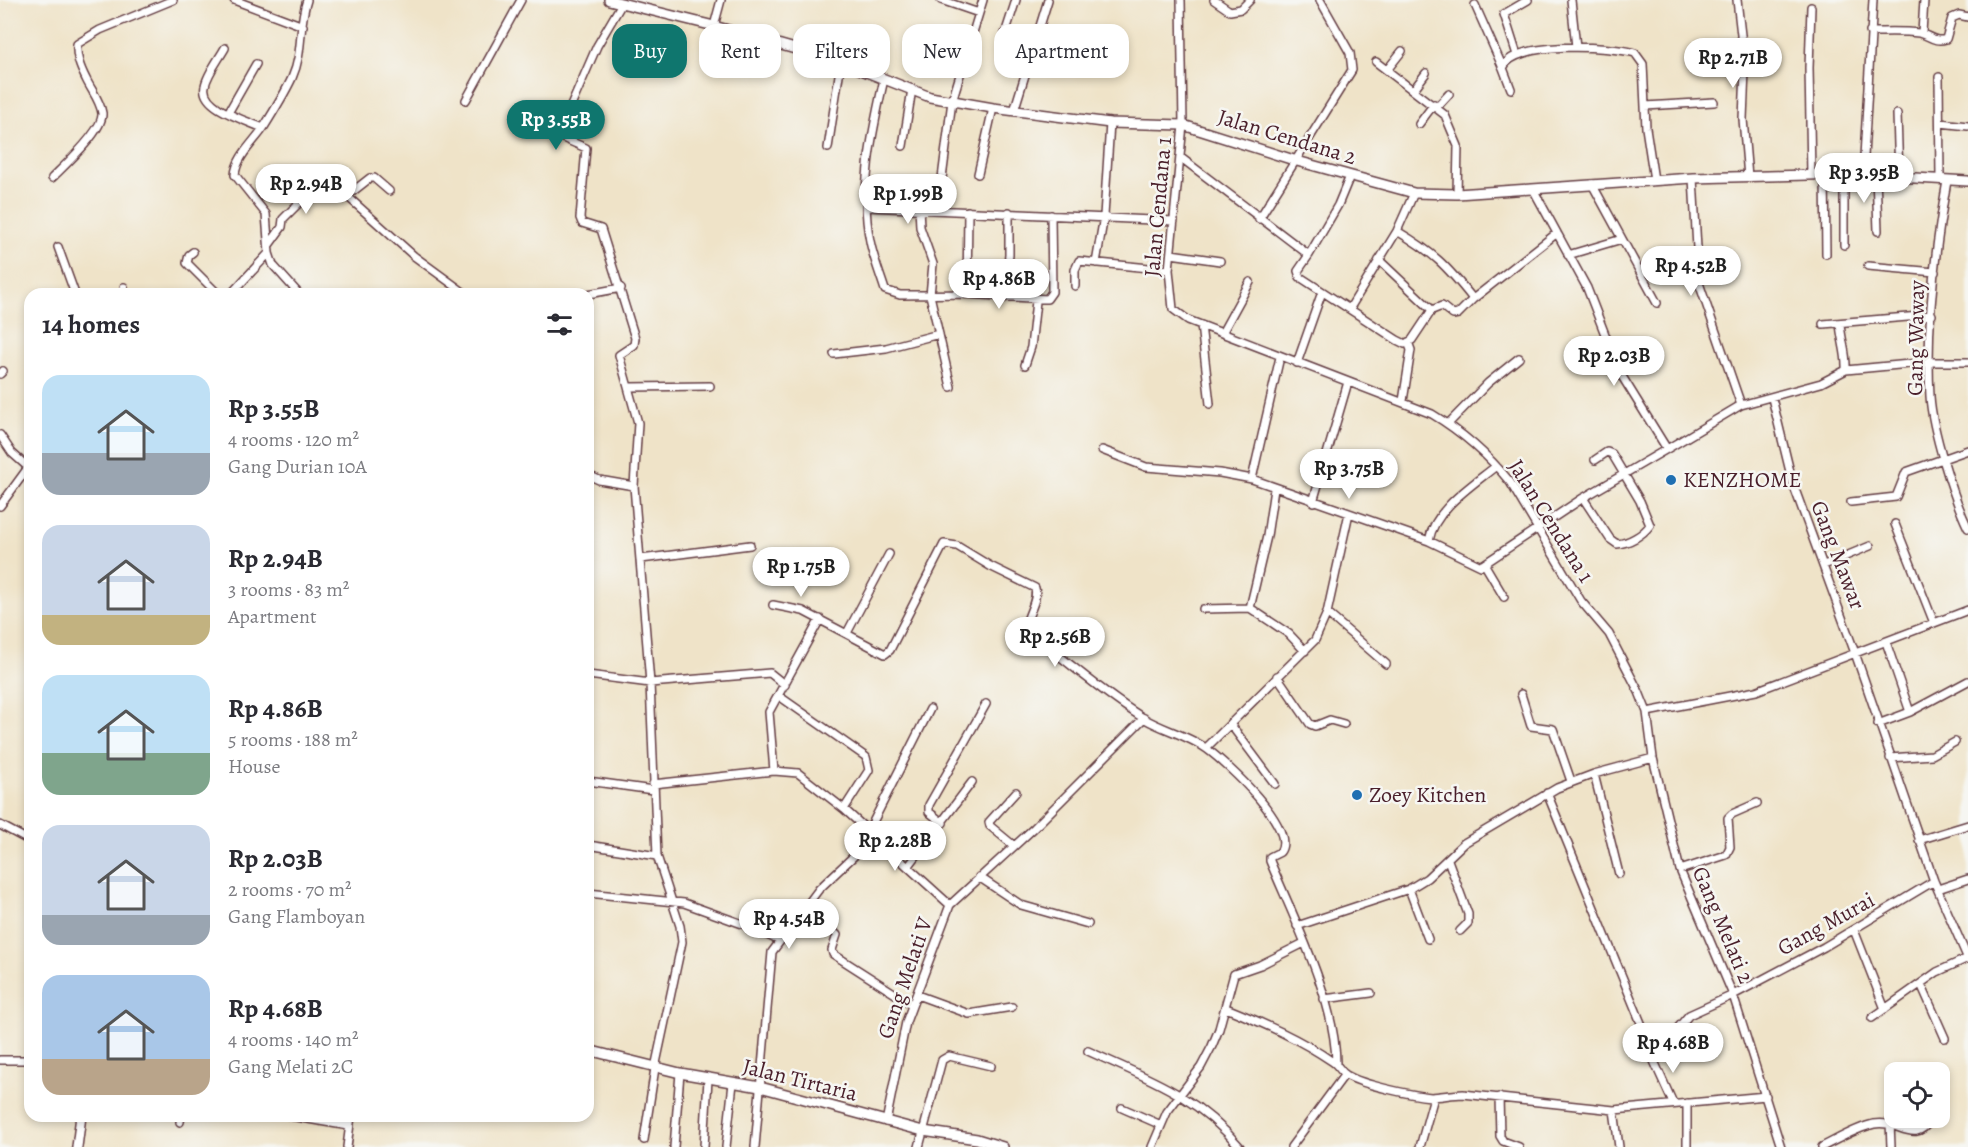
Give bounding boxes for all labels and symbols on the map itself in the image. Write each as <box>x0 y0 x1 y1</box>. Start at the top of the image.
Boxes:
pin: Rp 2.71B <box>1671 38 1795 89</box>
pin: Rp 3.55B <box>494 100 618 151</box>
street label: Jalan Cendana 2 <box>1214 102 1360 172</box>
street label: Jalan Cendana 1 <box>1137 136 1179 278</box>
pin: Rp 3.95B <box>1802 153 1926 204</box>
pin: Rp 2.94B <box>244 164 368 215</box>
pin: Rp 1.99B <box>846 174 970 225</box>
pin: Rp 4.52B <box>1629 246 1753 297</box>
pin: Rp 4.86B <box>937 259 1061 310</box>
street label: Gang Waway <box>1900 280 1932 396</box>
pin: Rp 2.03B <box>1552 336 1676 387</box>
pin: Rp 3.75B <box>1287 449 1411 500</box>
street label: Jalan Cendana 1 <box>1501 454 1601 588</box>
place label: KENZHOME <box>1683 465 1802 495</box>
marker: KENZHOME <box>1664 473 1678 487</box>
street label: Gang Mawar <box>1804 496 1872 614</box>
pin: Rp 1.75B <box>739 547 863 598</box>
pin: Rp 2.56B <box>993 617 1117 668</box>
place label: Zoey Kitchen <box>1369 780 1486 810</box>
marker: Zoey Kitchen <box>1350 788 1364 802</box>
pin: Rp 2.28B <box>833 821 957 872</box>
street label: Gang Melati 2 <box>1685 862 1761 988</box>
street label: Gang Murai <box>1772 885 1880 963</box>
pin: Rp 4.54B <box>727 899 851 950</box>
street label: Gang Melati V <box>870 913 940 1043</box>
pin: Rp 4.68B <box>1611 1023 1735 1074</box>
street label: Jalan Tirtaria <box>740 1051 861 1109</box>

